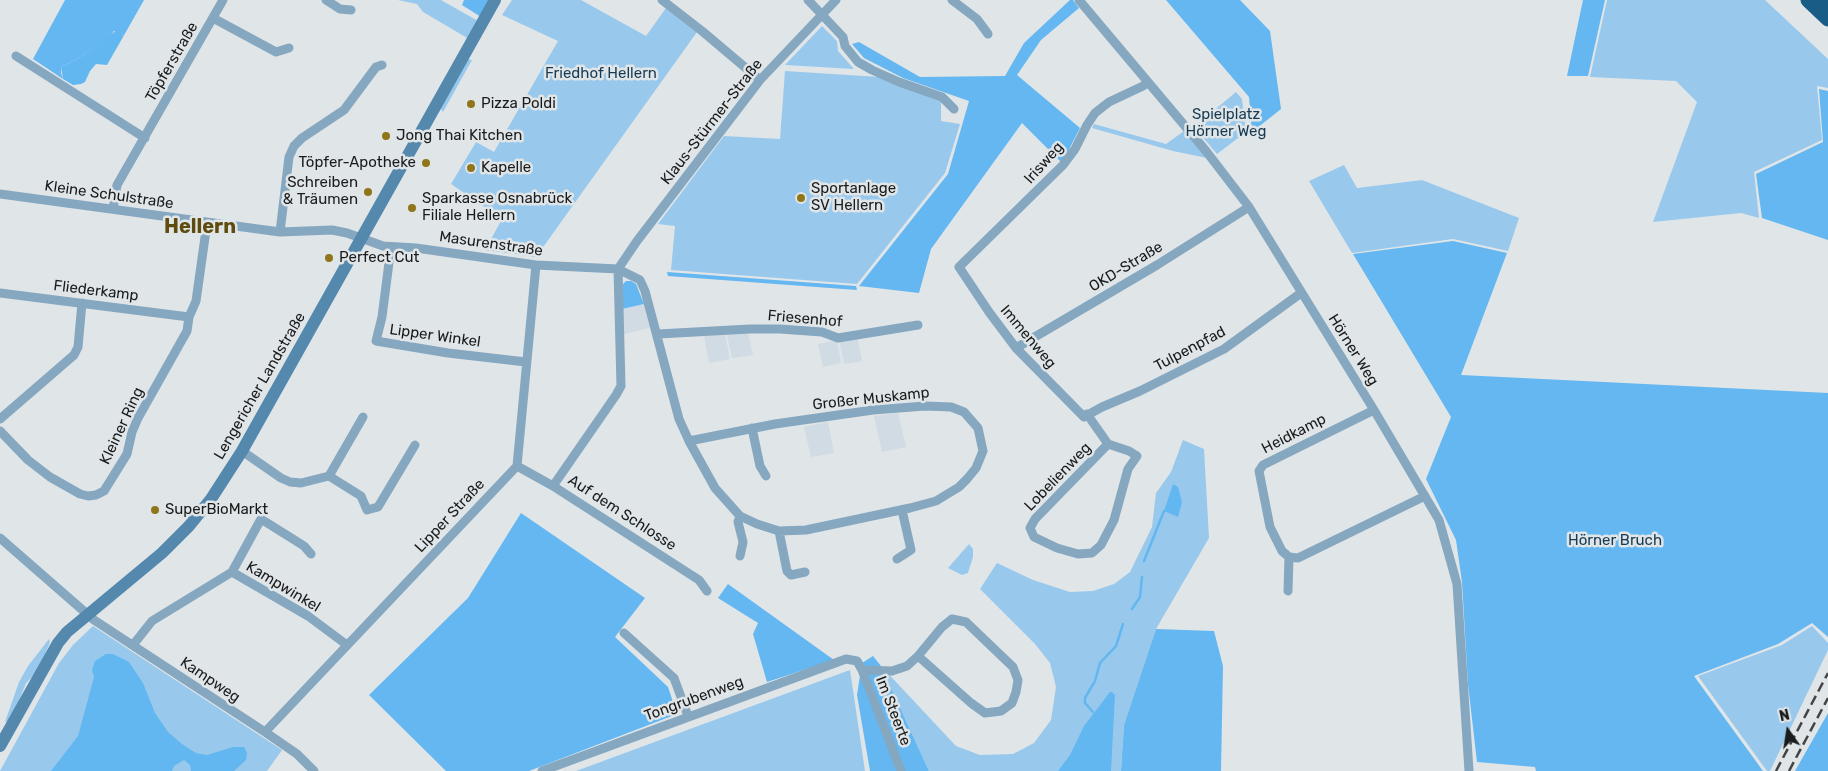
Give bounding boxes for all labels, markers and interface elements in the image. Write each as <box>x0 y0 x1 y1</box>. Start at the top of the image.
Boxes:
street label: Töpferstraße <box>142 19 202 105</box>
street label: Klaus-Stürmer-Straße <box>657 56 767 188</box>
park label: Friedhof Hellern <box>545 65 657 83</box>
place label: Pizza Poldi <box>481 95 556 113</box>
marker: Pizza Poldi <box>465 98 477 110</box>
park label: Spielplatz Hörner Weg <box>1186 106 1266 141</box>
place label: Jong Thai Kitchen <box>396 127 522 145</box>
marker: Jong Thai Kitchen <box>380 130 392 142</box>
street label: Irisweg <box>1021 138 1067 188</box>
place label: Töpfer-Apotheke <box>299 154 416 172</box>
marker: Töpfer-Apotheke <box>420 157 432 169</box>
place label: Kapelle <box>481 159 531 177</box>
marker: Kapelle <box>465 162 477 174</box>
place label: Schreiben & Träumen <box>283 174 358 209</box>
street label: Kleine Schulstraße <box>43 177 175 213</box>
place label: Sportanlage SV Hellern <box>811 180 896 215</box>
marker: Schreiben & Träumen <box>362 186 374 198</box>
place label: Sparkasse Osnabrück Filiale Hellern <box>422 190 572 225</box>
marker: Sportanlage SV Hellern <box>795 192 807 204</box>
marker: Sparkasse Osnabrück Filiale Hellern <box>406 202 418 214</box>
district label: Hellern <box>164 215 236 239</box>
street label: Masurenstraße <box>438 228 544 260</box>
street label: OKD-Straße <box>1086 238 1166 296</box>
place label: Perfect Cut <box>339 249 419 267</box>
marker: Perfect Cut <box>323 252 335 264</box>
street label: Fliederkamp <box>52 277 140 305</box>
street label: Immenweg <box>996 302 1060 372</box>
street label: Friesenhof <box>767 307 843 331</box>
street label: Lengericher Landstraße <box>210 309 310 463</box>
street label: Hörner Weg <box>1324 311 1382 389</box>
street label: Lipper Winkel <box>388 321 482 351</box>
street label: Tulpenpfad <box>1151 323 1229 375</box>
street label: Großer Muskamp <box>812 384 930 414</box>
street label: Kleiner Ring <box>96 385 148 467</box>
street label: Heidkamp <box>1259 410 1329 458</box>
street label: Lobelienweg <box>1021 439 1095 515</box>
street label: Auf dem Schlosse <box>564 471 680 555</box>
street label: Lipper Straße <box>411 475 489 557</box>
place label: SuperBioMarkt <box>165 501 268 519</box>
marker: SuperBioMarkt <box>149 504 161 516</box>
park label: Hörner Bruch <box>1568 532 1662 550</box>
street label: Kampwinkel <box>243 558 323 616</box>
street label: Kampweg <box>177 653 243 707</box>
street label: Tongrubenweg <box>642 673 746 725</box>
street label: Im Steerte <box>872 674 914 748</box>
north arrow <box>1763 706 1813 756</box>
text: N <box>1778 706 1791 725</box>

